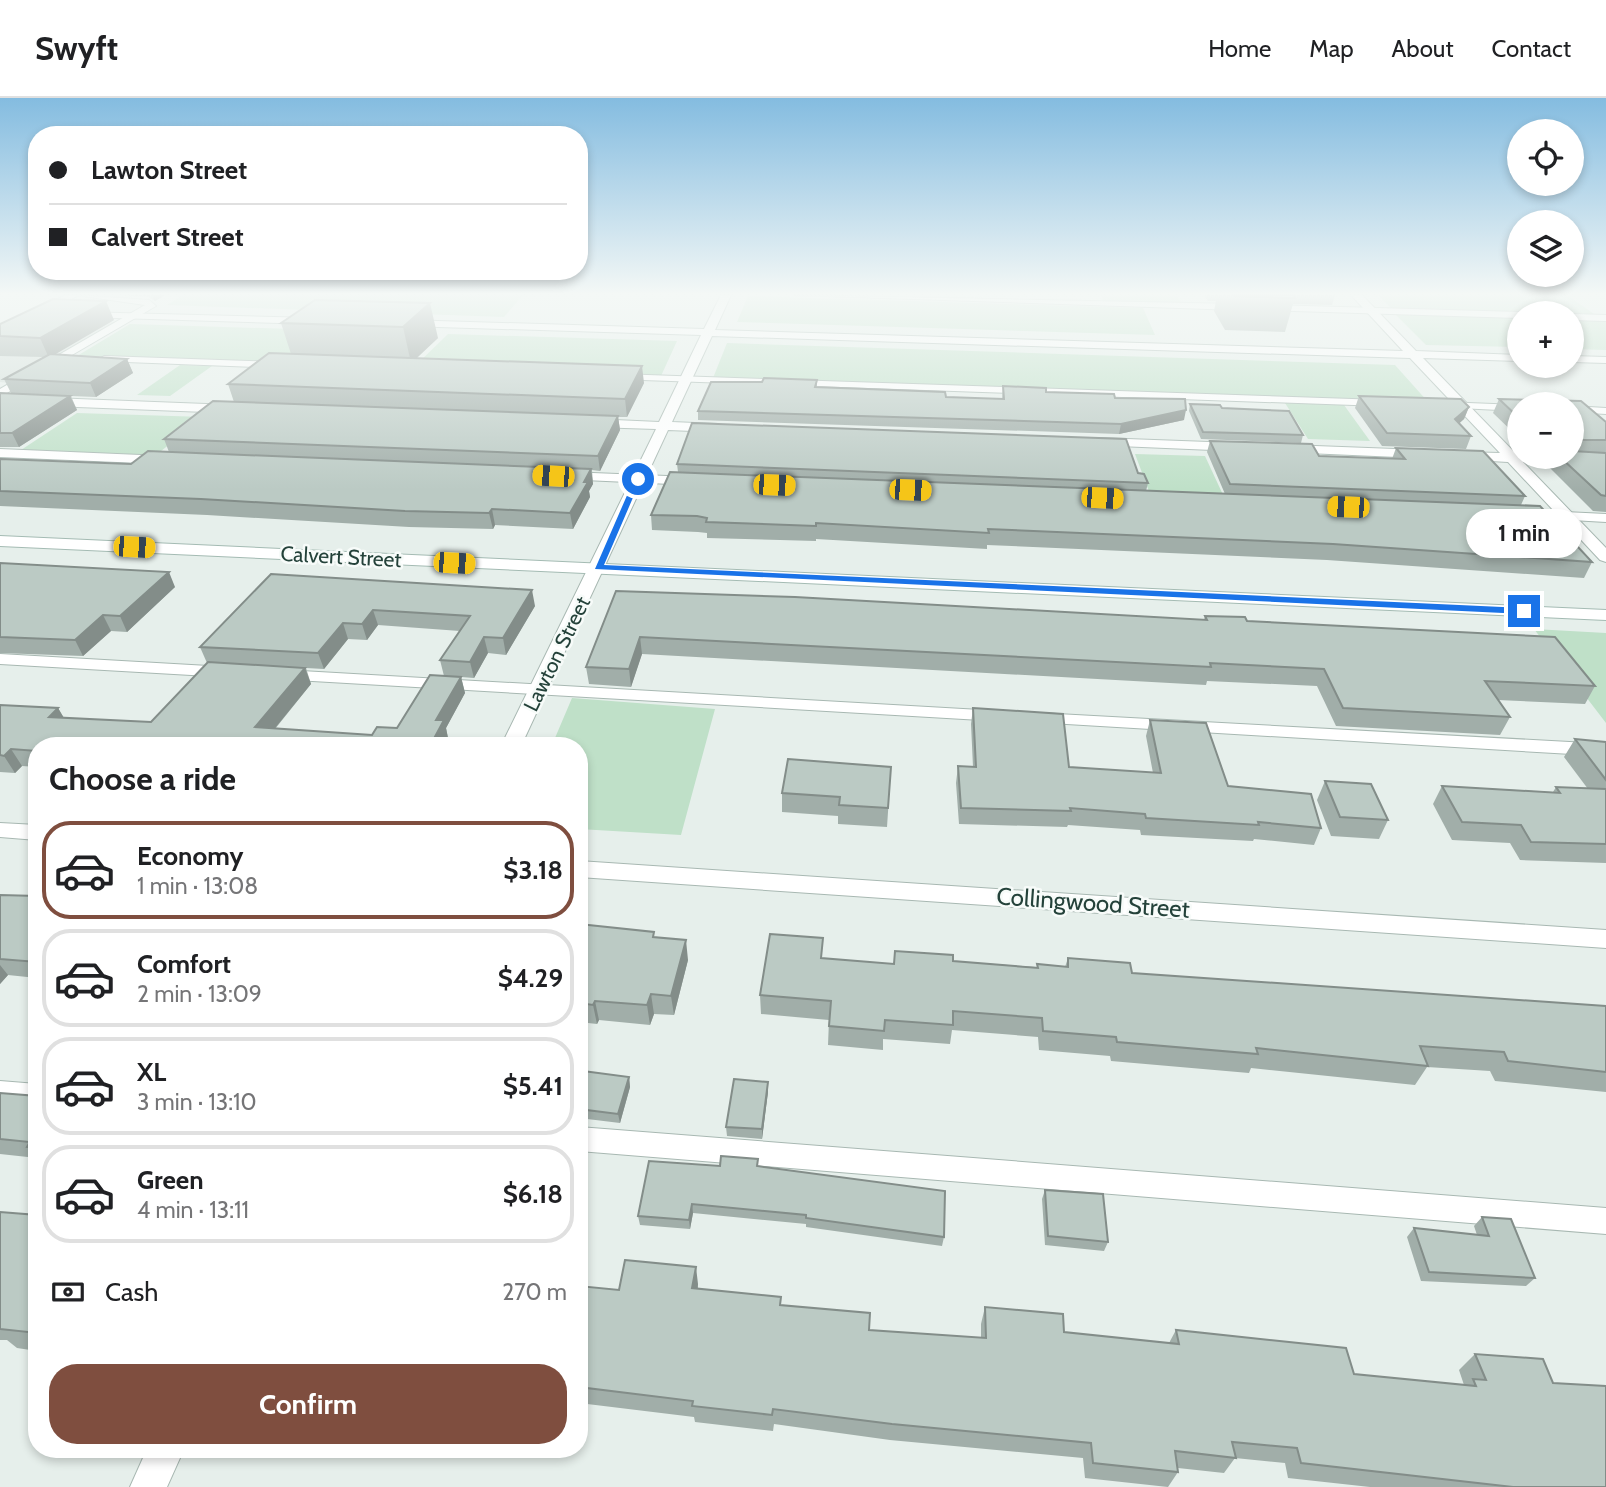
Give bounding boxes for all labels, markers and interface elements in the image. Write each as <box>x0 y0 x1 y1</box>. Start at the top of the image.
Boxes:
text: Swyft <box>35 28 118 68</box>
text: Home <box>1208 34 1271 63</box>
text: Map <box>1309 34 1354 63</box>
text: About <box>1392 34 1454 63</box>
text: Contact <box>1492 34 1571 63</box>
map controls <box>1507 119 1584 469</box>
button: locate <box>1507 119 1584 196</box>
text: Lawton Street <box>91 154 247 186</box>
button: layers <box>1507 210 1584 287</box>
text: Calvert Street <box>91 221 244 253</box>
button: + <box>1507 301 1584 378</box>
button: − <box>1507 392 1584 469</box>
route start <box>622 463 654 495</box>
car <box>532 464 575 488</box>
car <box>753 474 796 496</box>
car <box>889 479 932 501</box>
car <box>1081 486 1124 510</box>
car <box>1327 496 1370 518</box>
callout: 1 min <box>1466 510 1582 559</box>
text: 1 min <box>1498 519 1550 547</box>
car <box>113 535 156 559</box>
street label: Calvert Street <box>280 541 402 572</box>
car <box>433 551 476 575</box>
street label: Lawton Street <box>518 592 595 715</box>
route end <box>1508 595 1540 627</box>
text: Choose a ride <box>49 759 236 798</box>
icon: car <box>53 839 116 902</box>
text: Economy <box>137 840 243 872</box>
text: $3.18 <box>503 854 563 886</box>
text: 1 min · 13:08 <box>137 872 258 900</box>
street label: Collingwood Street <box>996 881 1191 924</box>
icon: car <box>53 947 116 1010</box>
text: Comfort <box>137 948 231 980</box>
text: $4.29 <box>498 962 563 994</box>
text: 2 min · 13:09 <box>137 980 262 1008</box>
icon: car <box>53 1055 116 1118</box>
text: XL <box>137 1056 166 1088</box>
text: $5.41 <box>503 1070 563 1102</box>
text: 3 min · 13:10 <box>137 1088 257 1116</box>
icon: car <box>53 1163 116 1226</box>
text: Green <box>137 1164 204 1196</box>
text: $6.18 <box>503 1178 563 1210</box>
text: 4 min · 13:11 <box>137 1196 249 1224</box>
icon: cash <box>49 1273 87 1311</box>
text: Cash <box>105 1276 158 1308</box>
text: 270 m <box>502 1278 567 1306</box>
button: Confirm <box>49 1364 567 1444</box>

